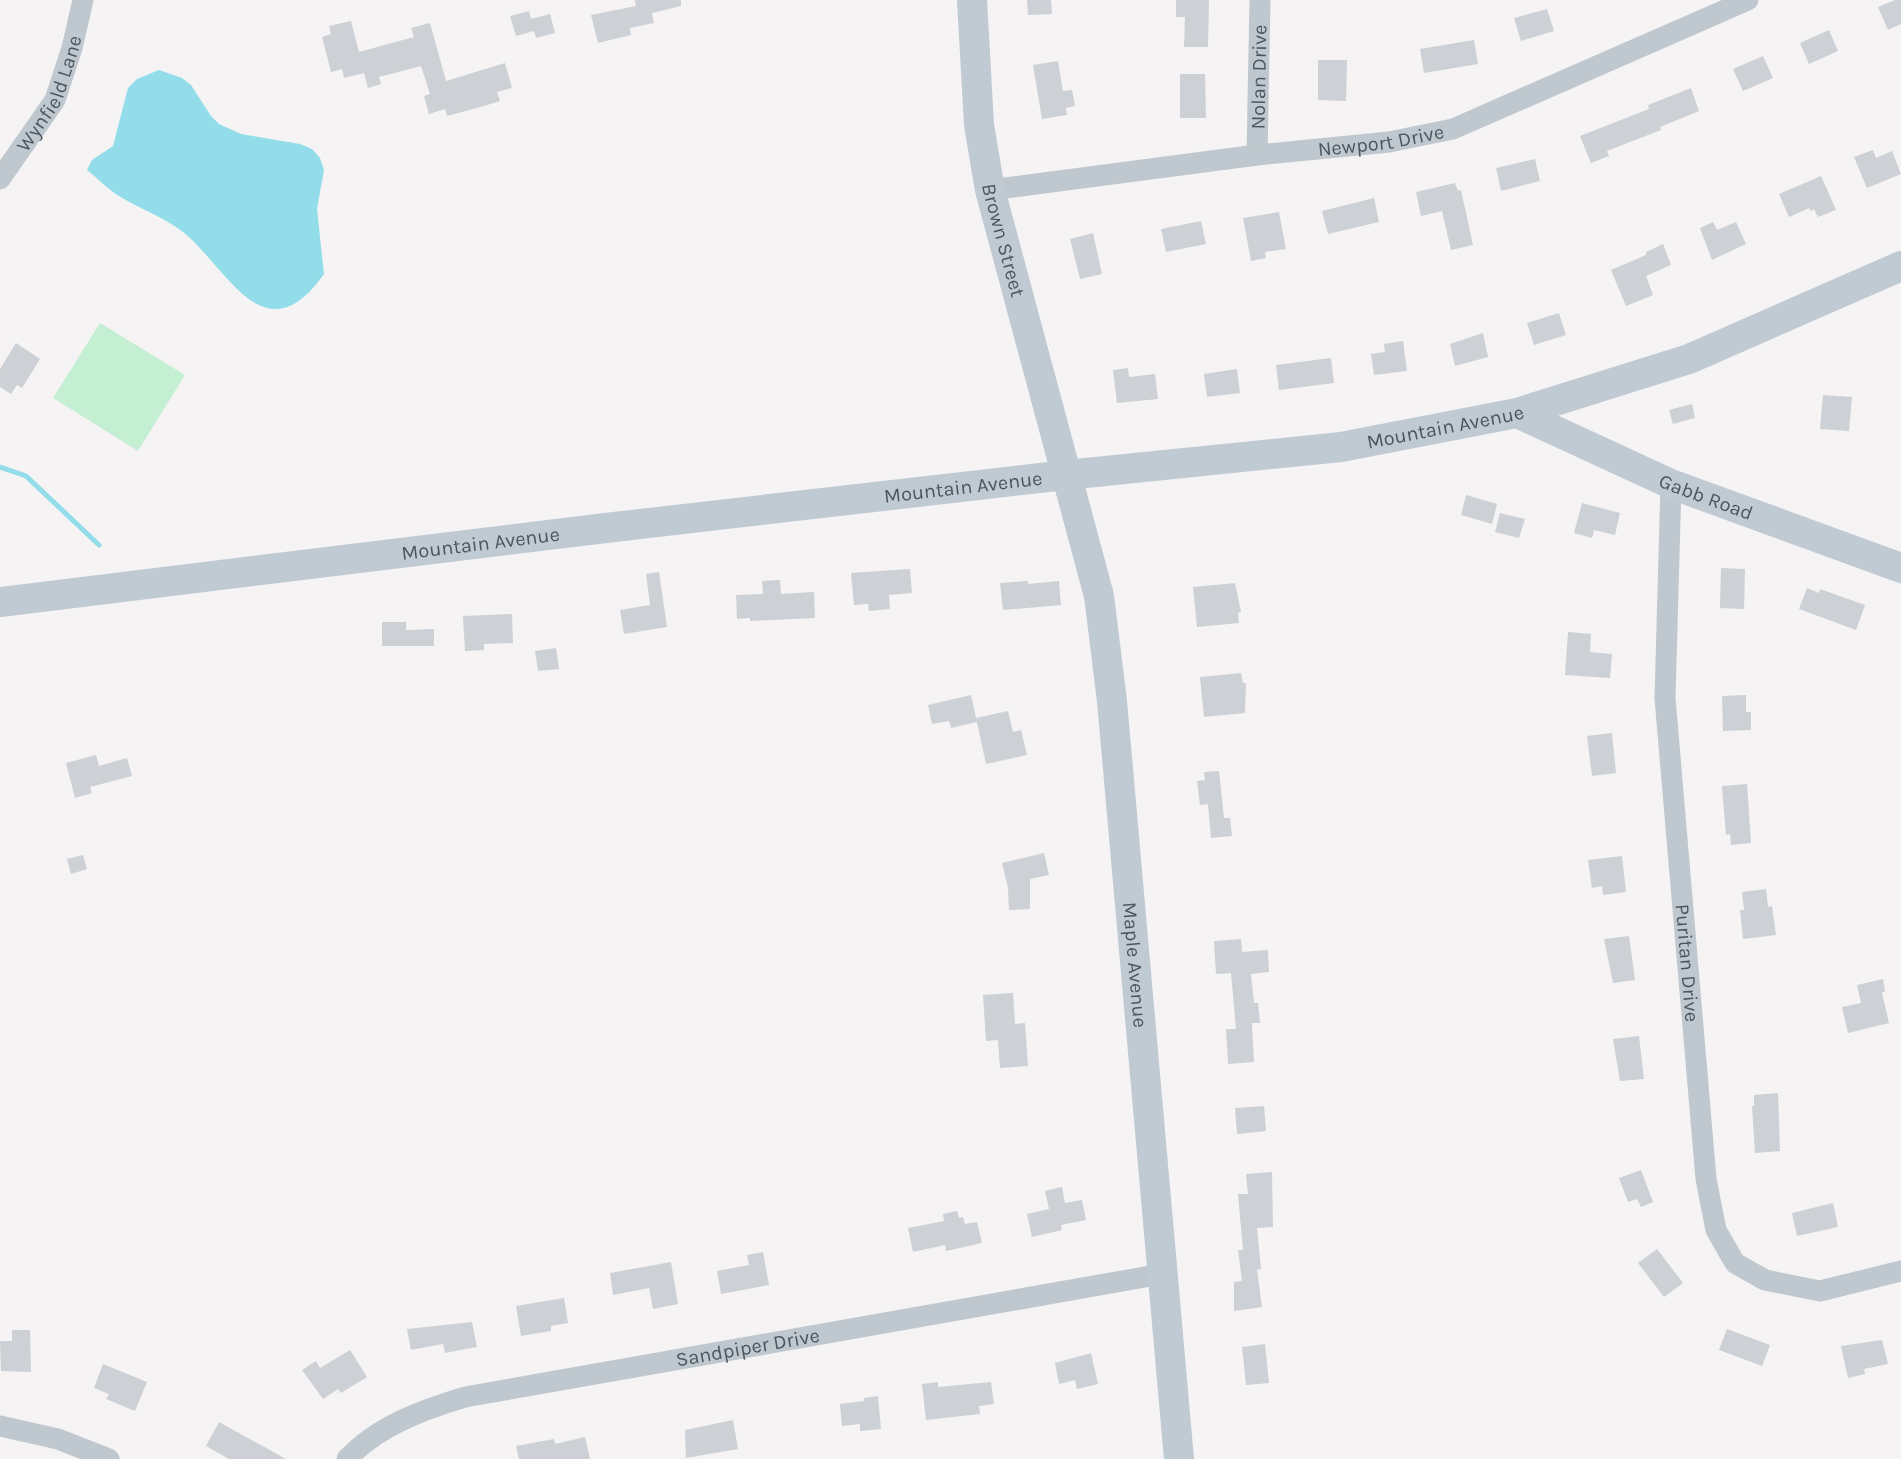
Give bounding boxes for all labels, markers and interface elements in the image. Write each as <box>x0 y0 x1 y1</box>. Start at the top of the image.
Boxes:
street label: Nolan Drive <box>1246 24 1271 130</box>
street label: Wynfield Lane <box>11 33 86 156</box>
street label: Newport Drive <box>1317 120 1446 160</box>
street label: Brown Street <box>978 182 1030 300</box>
street label: Mountain Avenue <box>1365 400 1527 453</box>
street label: Mountain Avenue <box>883 466 1044 507</box>
street label: Gabb Road <box>1655 469 1756 525</box>
street label: Mountain Avenue <box>400 522 561 564</box>
street label: Maple Avenue <box>1118 901 1152 1029</box>
street label: Puritan Drive <box>1671 903 1704 1023</box>
street label: Sandpiper Drive <box>674 1323 821 1371</box>

